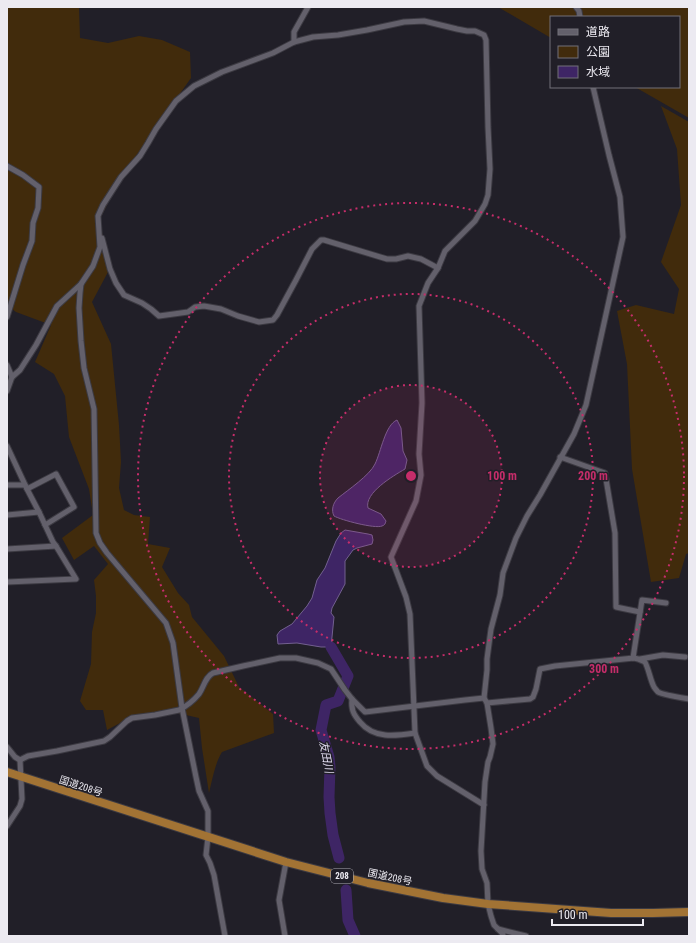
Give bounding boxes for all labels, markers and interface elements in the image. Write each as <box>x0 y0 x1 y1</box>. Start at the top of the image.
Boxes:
legend <box>550 16 680 88</box>
text: 道路 <box>586 25 610 39</box>
text: 公園 <box>586 45 610 59</box>
text: 水域 <box>586 65 610 79</box>
centre of rings <box>404 469 418 483</box>
text: 100 m <box>487 469 517 483</box>
text: 200 m <box>578 469 608 483</box>
text: 300 m <box>589 662 619 676</box>
water label: 友田川 <box>316 740 336 775</box>
street label: 国道208号 <box>58 774 104 798</box>
street label: 国道208号 <box>367 867 413 887</box>
road number: 208 <box>331 869 353 883</box>
scale bar <box>552 901 643 927</box>
text: 100 m <box>558 908 588 922</box>

